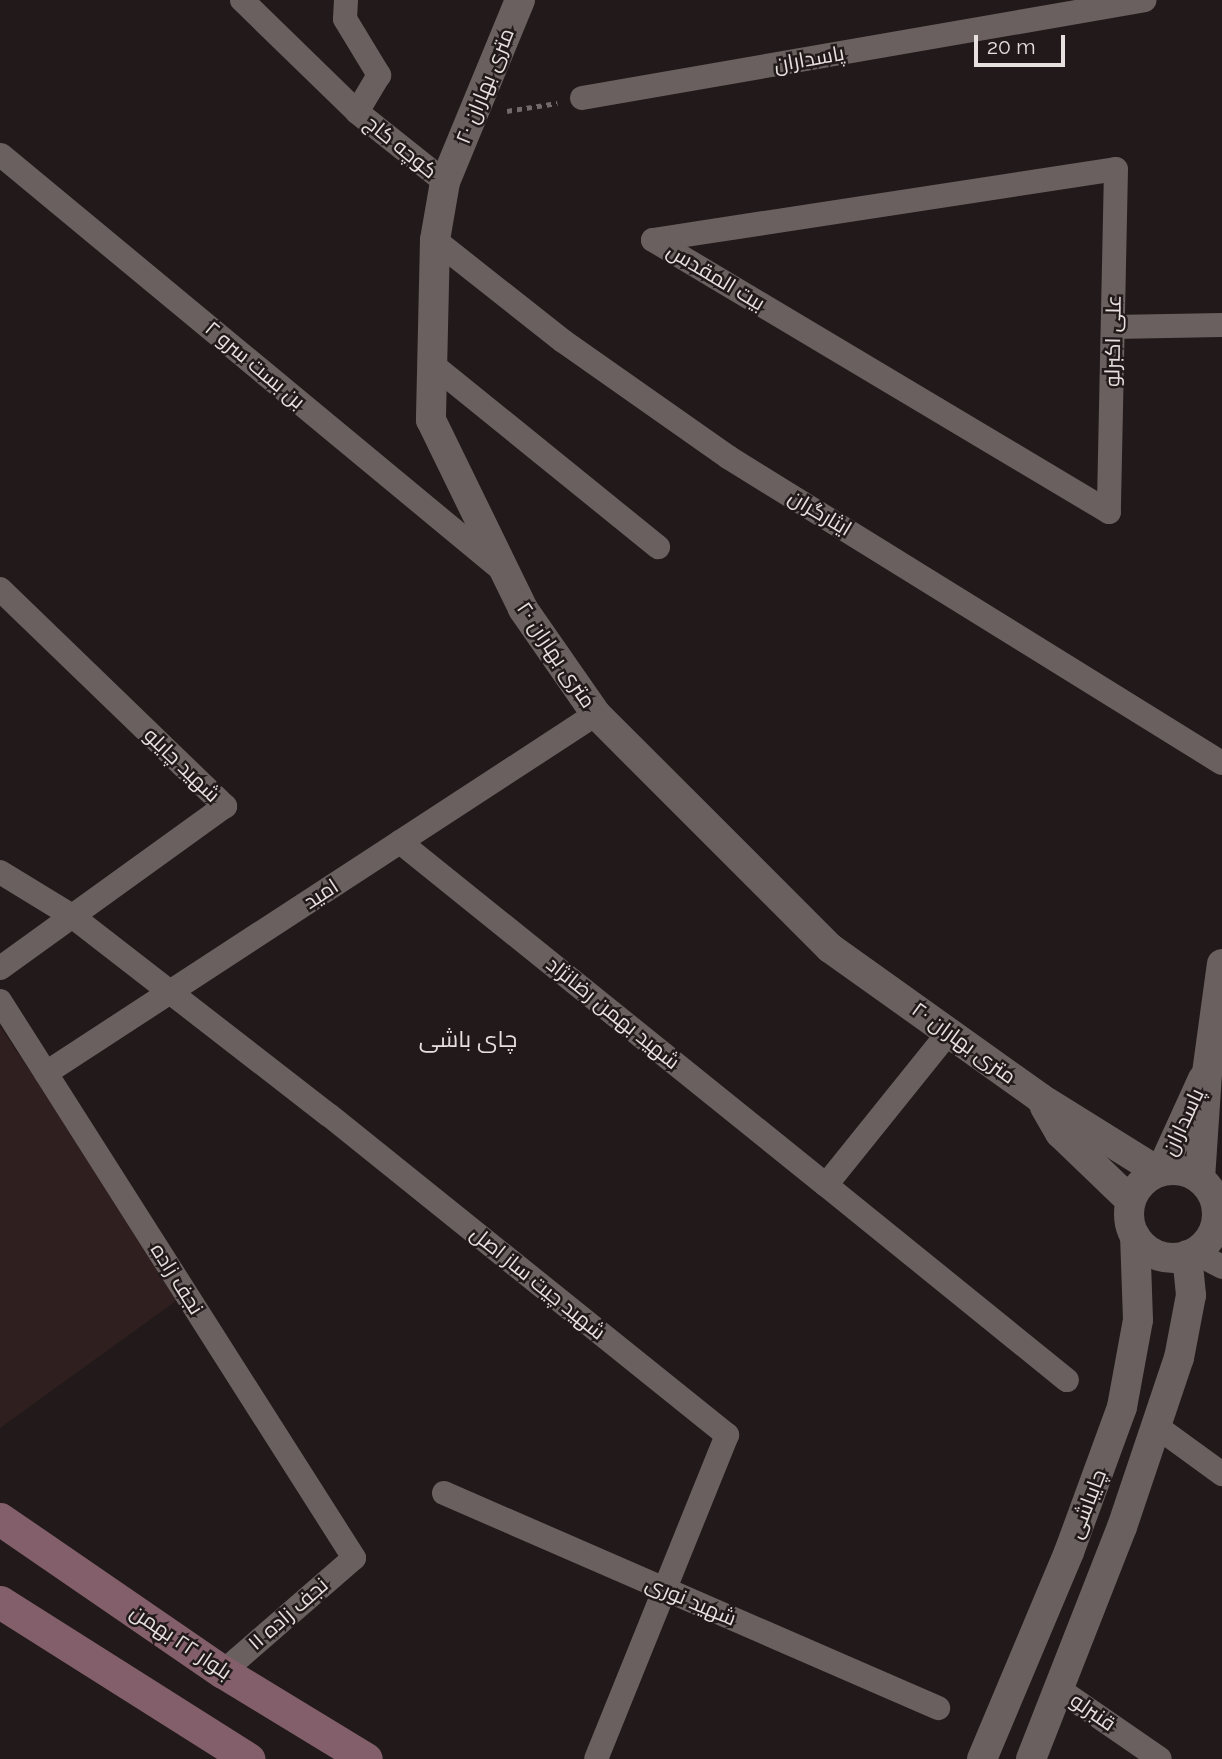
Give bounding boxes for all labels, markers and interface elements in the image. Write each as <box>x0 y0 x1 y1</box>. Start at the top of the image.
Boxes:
scale bar <box>977 21 1068 65</box>
street label: ۲۰ متری بهاران <box>450 24 520 148</box>
text: 20 m <box>987 34 1035 59</box>
street label: پاسداران <box>772 40 846 78</box>
street label: کوچه کاج <box>360 110 442 184</box>
street label: بیت المقدس <box>662 238 770 316</box>
street label: علی اکبرلو <box>1100 295 1126 387</box>
street label: بن بست سرو ۲ <box>200 316 310 414</box>
street label: ایثارگران <box>784 484 856 542</box>
street label: ۲۰ متری بهاران <box>511 597 601 713</box>
street label: شهید چایلو <box>139 723 225 807</box>
street label: امید <box>299 873 343 915</box>
street label: شهید بهمن رضانژاد <box>541 952 685 1074</box>
street label: ۲۰ متری بهاران <box>907 997 1021 1089</box>
district label: چای باشی <box>419 1025 517 1053</box>
street label: پاسداران <box>1157 1084 1209 1160</box>
street label: شهید چیت ساز اصل <box>465 1221 611 1345</box>
street label: نجف زاده <box>145 1239 209 1319</box>
street label: چایباشی <box>1062 1466 1112 1542</box>
street label: شهید نوری <box>642 1571 740 1631</box>
street label: نجف زاده ۱۱ <box>243 1572 333 1656</box>
street label: بلوار ۲۲ بهمن <box>126 1599 236 1685</box>
street label: قنبرلو <box>1066 1688 1120 1736</box>

